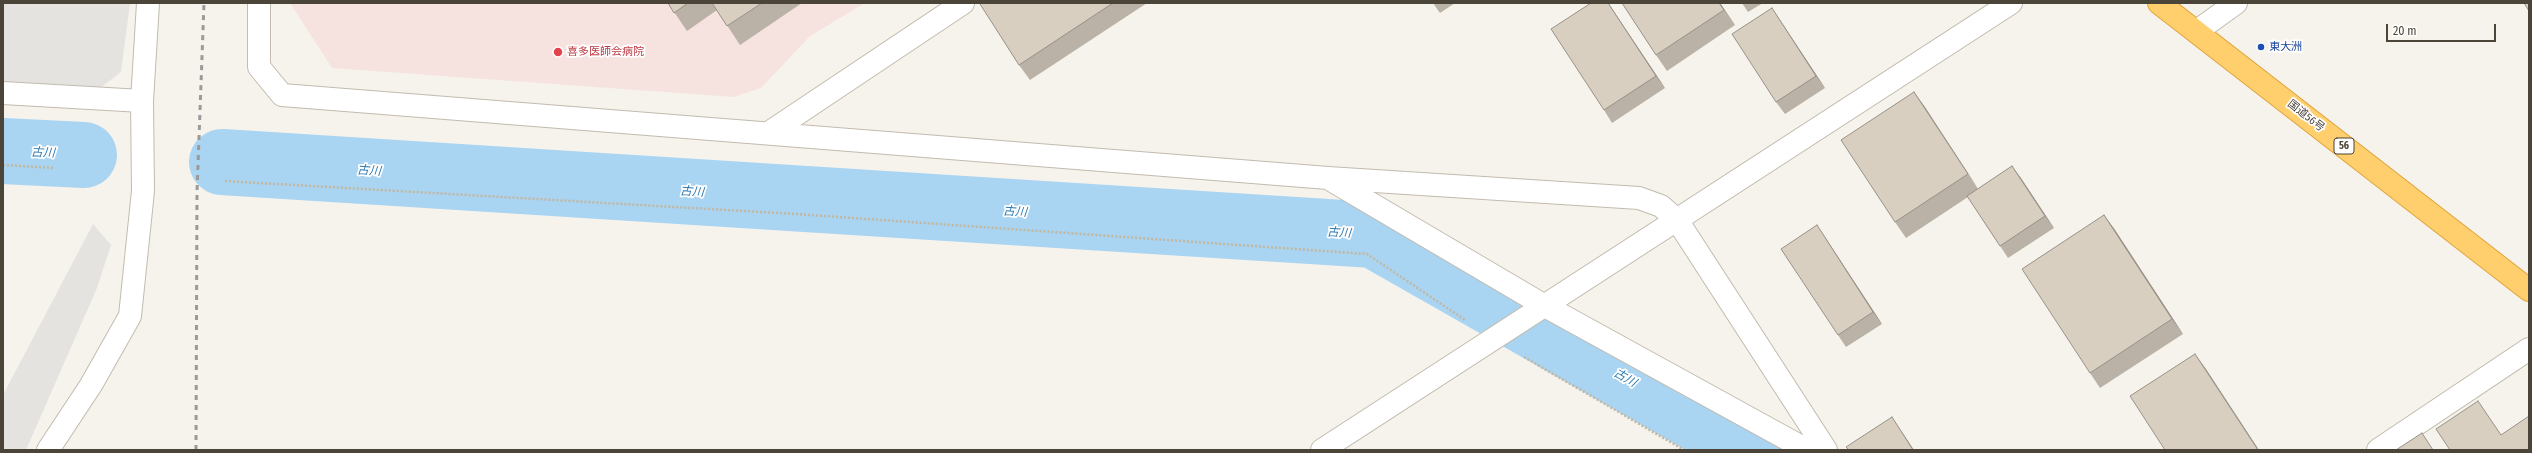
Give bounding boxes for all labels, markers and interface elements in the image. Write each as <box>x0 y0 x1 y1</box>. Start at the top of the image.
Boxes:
scale bar <box>2388 16 2498 42</box>
text: 20 m <box>2393 24 2417 38</box>
place label: 東大洲 <box>2269 40 2302 54</box>
marker: 東大洲 <box>2256 42 2266 52</box>
place label: 喜多医師会病院 <box>567 45 644 59</box>
marker: 喜多医師会病院 <box>552 46 564 58</box>
street label: 国道56号 <box>2285 97 2327 135</box>
road number: 56 <box>2334 138 2354 154</box>
water label: 古川 <box>31 145 55 161</box>
water label: 古川 <box>357 163 381 179</box>
water label: 古川 <box>680 184 704 200</box>
water label: 古川 <box>1003 204 1027 220</box>
water label: 古川 <box>1327 225 1351 241</box>
water label: 古川 <box>1611 366 1639 390</box>

